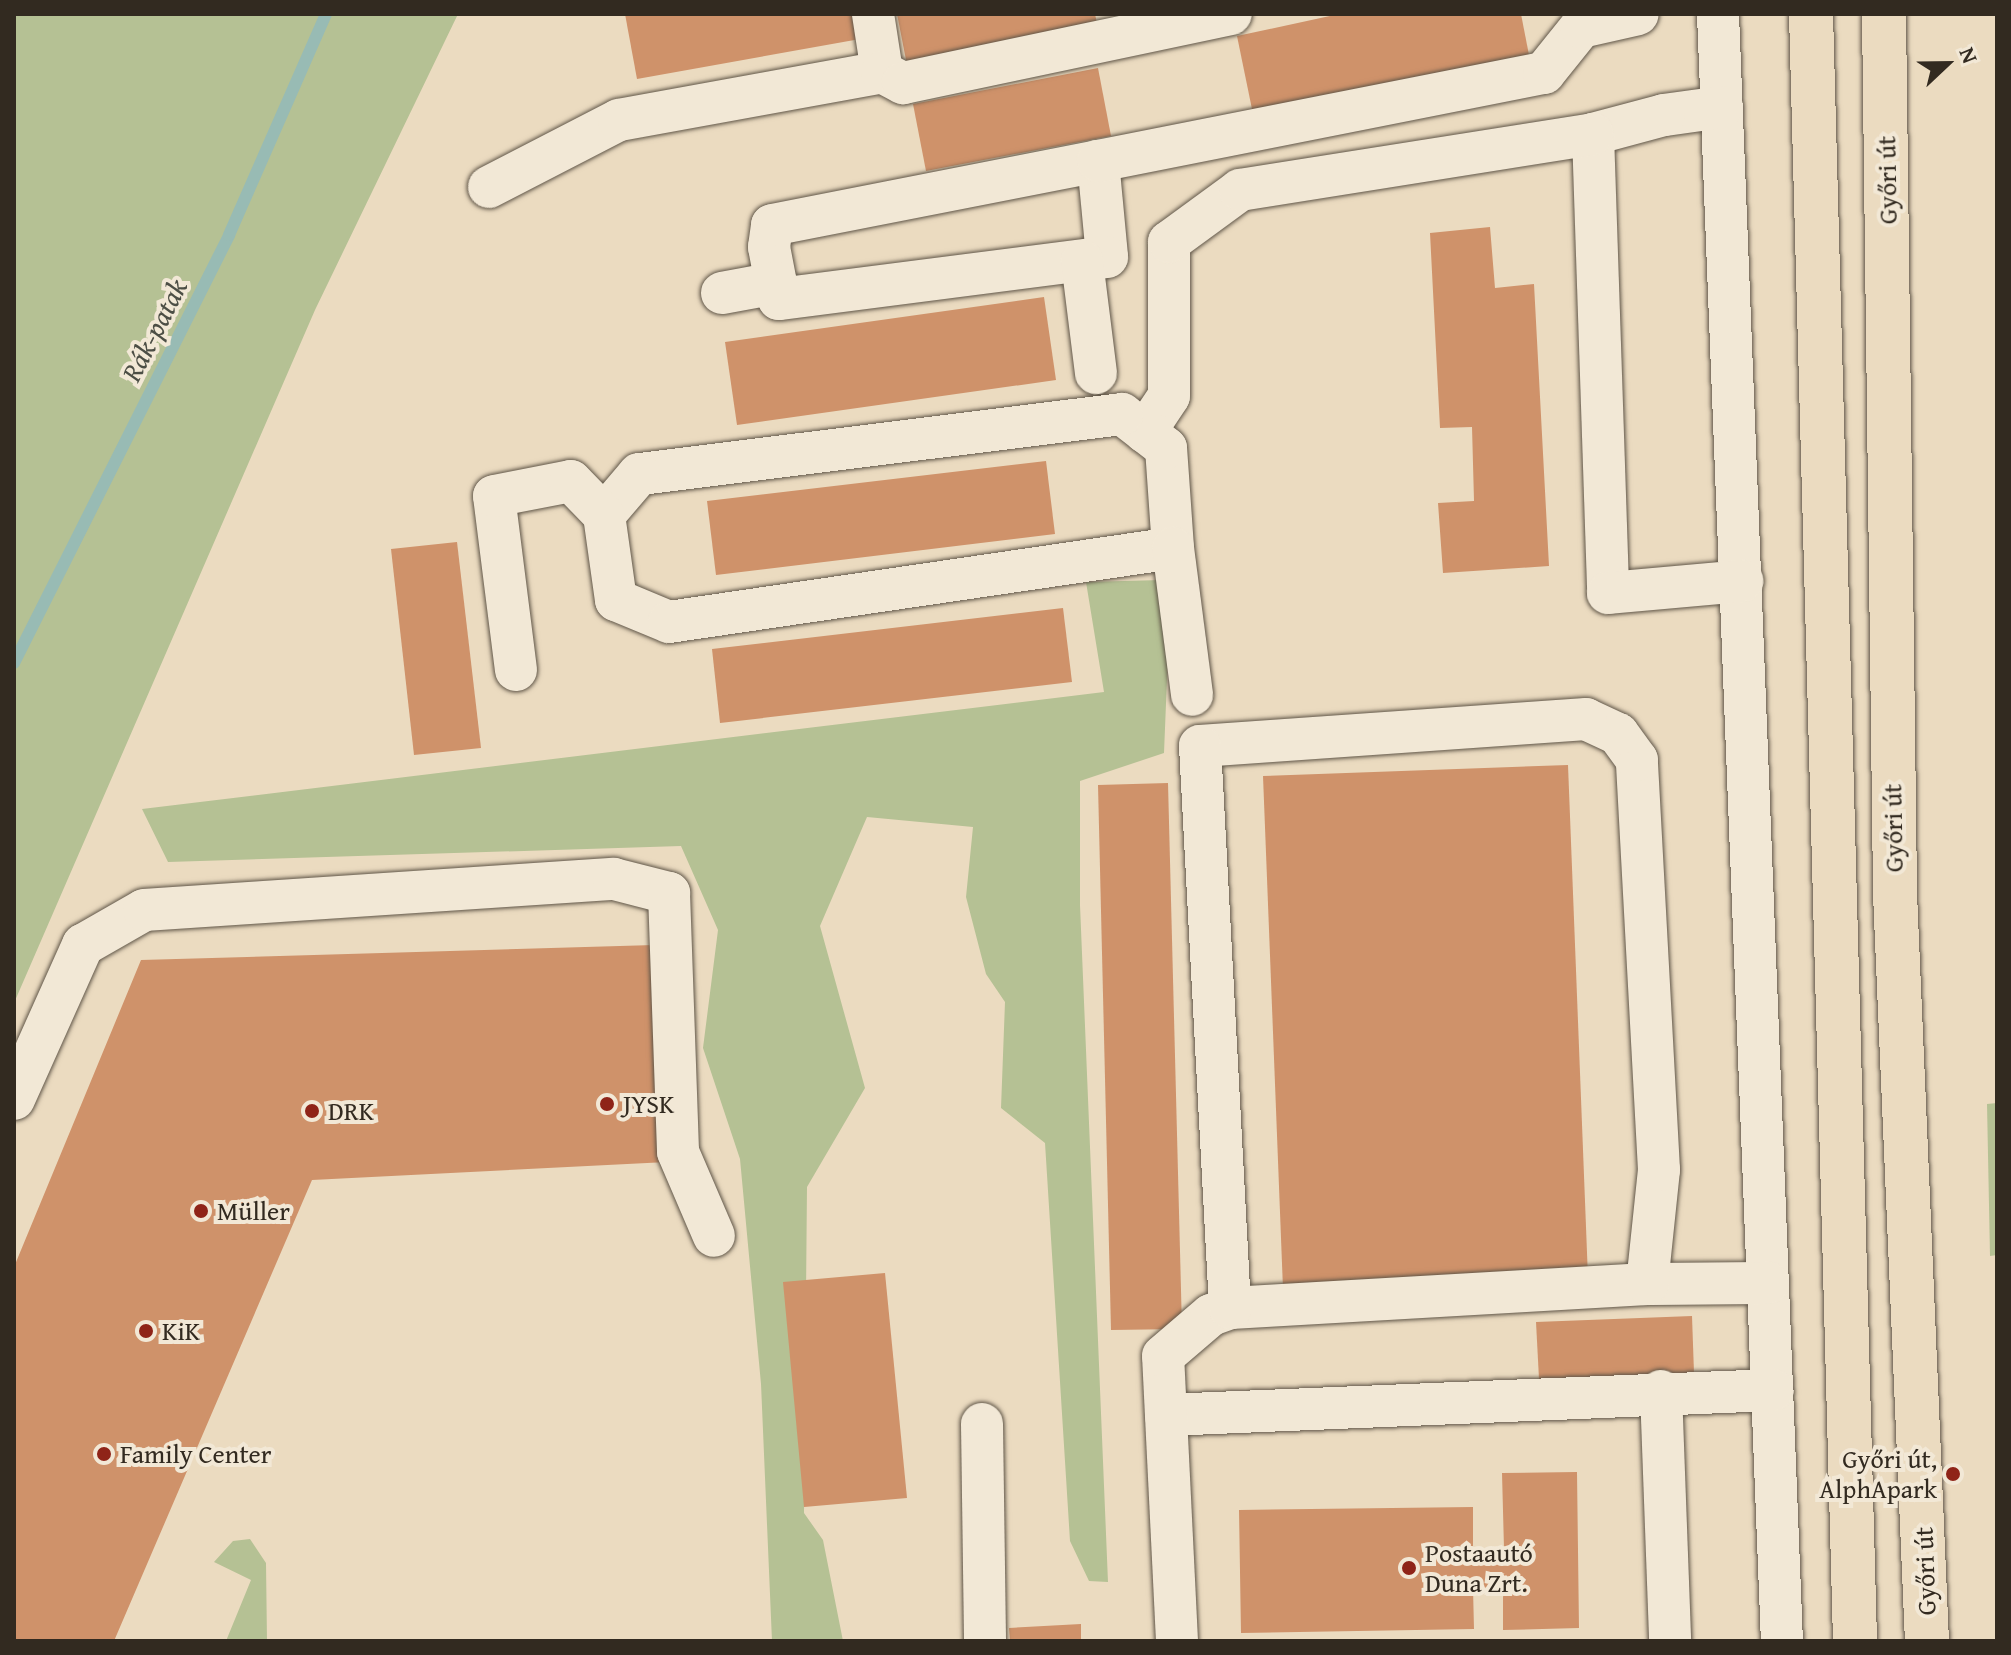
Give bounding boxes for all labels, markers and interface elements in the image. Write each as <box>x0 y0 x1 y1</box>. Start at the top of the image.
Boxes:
north arrow <box>1907 24 1987 104</box>
text: N <box>1952 42 1987 68</box>
street label: Győri út <box>1871 135 1903 225</box>
water label: Rák-patak <box>114 273 194 387</box>
street label: Győri út <box>1877 783 1909 873</box>
place label: JYSK <box>623 1088 674 1120</box>
place label: DRK <box>328 1095 374 1127</box>
marker: JYSK <box>598 1095 616 1113</box>
marker: DRK <box>303 1102 321 1120</box>
place label: Müller <box>217 1195 290 1227</box>
marker: Müller <box>192 1202 210 1220</box>
place label: KiK <box>162 1315 200 1347</box>
marker: KiK <box>137 1322 155 1340</box>
place label: Family Center <box>120 1438 271 1470</box>
place label: Győri út, AlphApark <box>1819 1443 1937 1504</box>
marker: Family Center <box>95 1445 113 1463</box>
marker: Győri út, AlphApark <box>1944 1465 1962 1483</box>
street label: Győri út <box>1908 1526 1942 1616</box>
place label: Postaautó Duna Zrt. <box>1425 1537 1533 1598</box>
marker: Postaautó Duna Zrt. <box>1400 1559 1418 1577</box>

